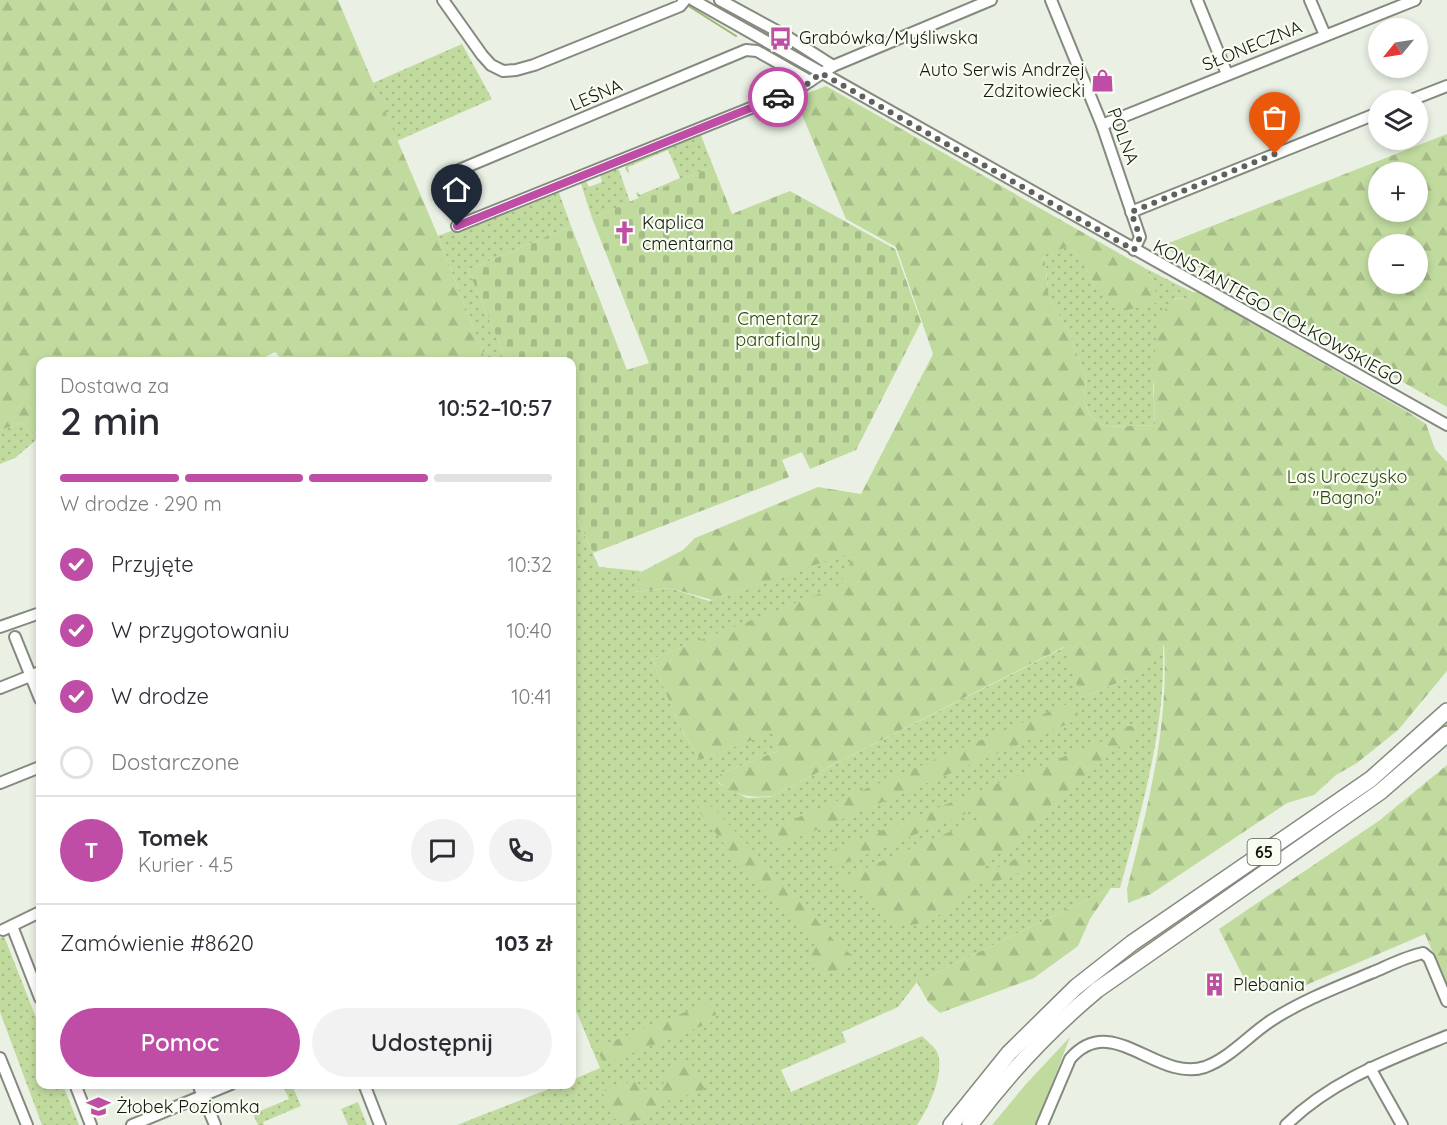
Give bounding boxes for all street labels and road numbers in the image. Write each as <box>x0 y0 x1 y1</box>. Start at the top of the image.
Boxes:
street label: SŁONECZNA <box>1198 15 1305 76</box>
street label: LEŚNA <box>566 73 626 116</box>
street label: POLNA <box>1103 104 1144 168</box>
street label: KONSTANTEGO CIOŁKOWSKIEGO <box>1149 234 1407 391</box>
road number: 65 <box>1248 839 1280 865</box>

